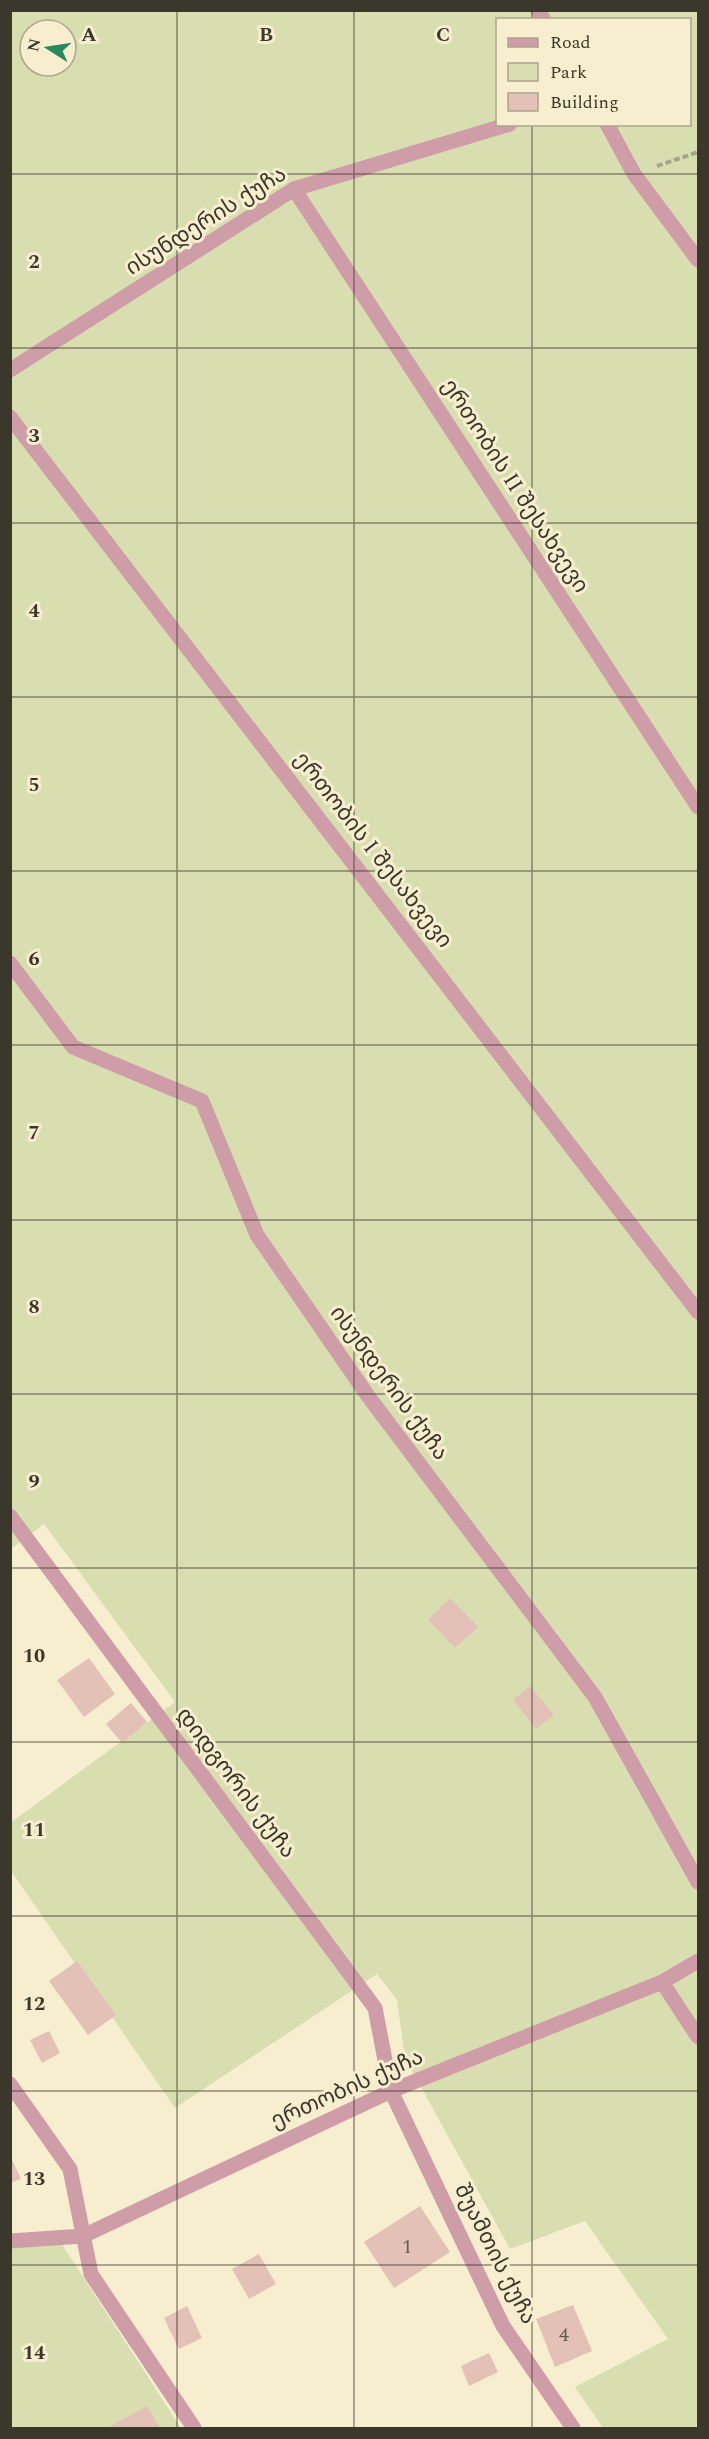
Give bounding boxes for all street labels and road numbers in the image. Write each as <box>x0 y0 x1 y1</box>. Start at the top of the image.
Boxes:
street label: ისუნდერის ქუჩა <box>119 158 293 284</box>
street label: ერთობის II შესახვევი <box>433 372 597 600</box>
street label: ერთობის I შესახვევი <box>286 745 460 955</box>
street label: ისუნდერის ქუჩა <box>321 1299 457 1467</box>
street label: დიდგორის ქუჩა <box>168 1700 304 1866</box>
street label: ერთობის ქუჩა <box>265 2041 429 2137</box>
street label: შუამთის ქუჩა <box>445 2178 545 2330</box>

